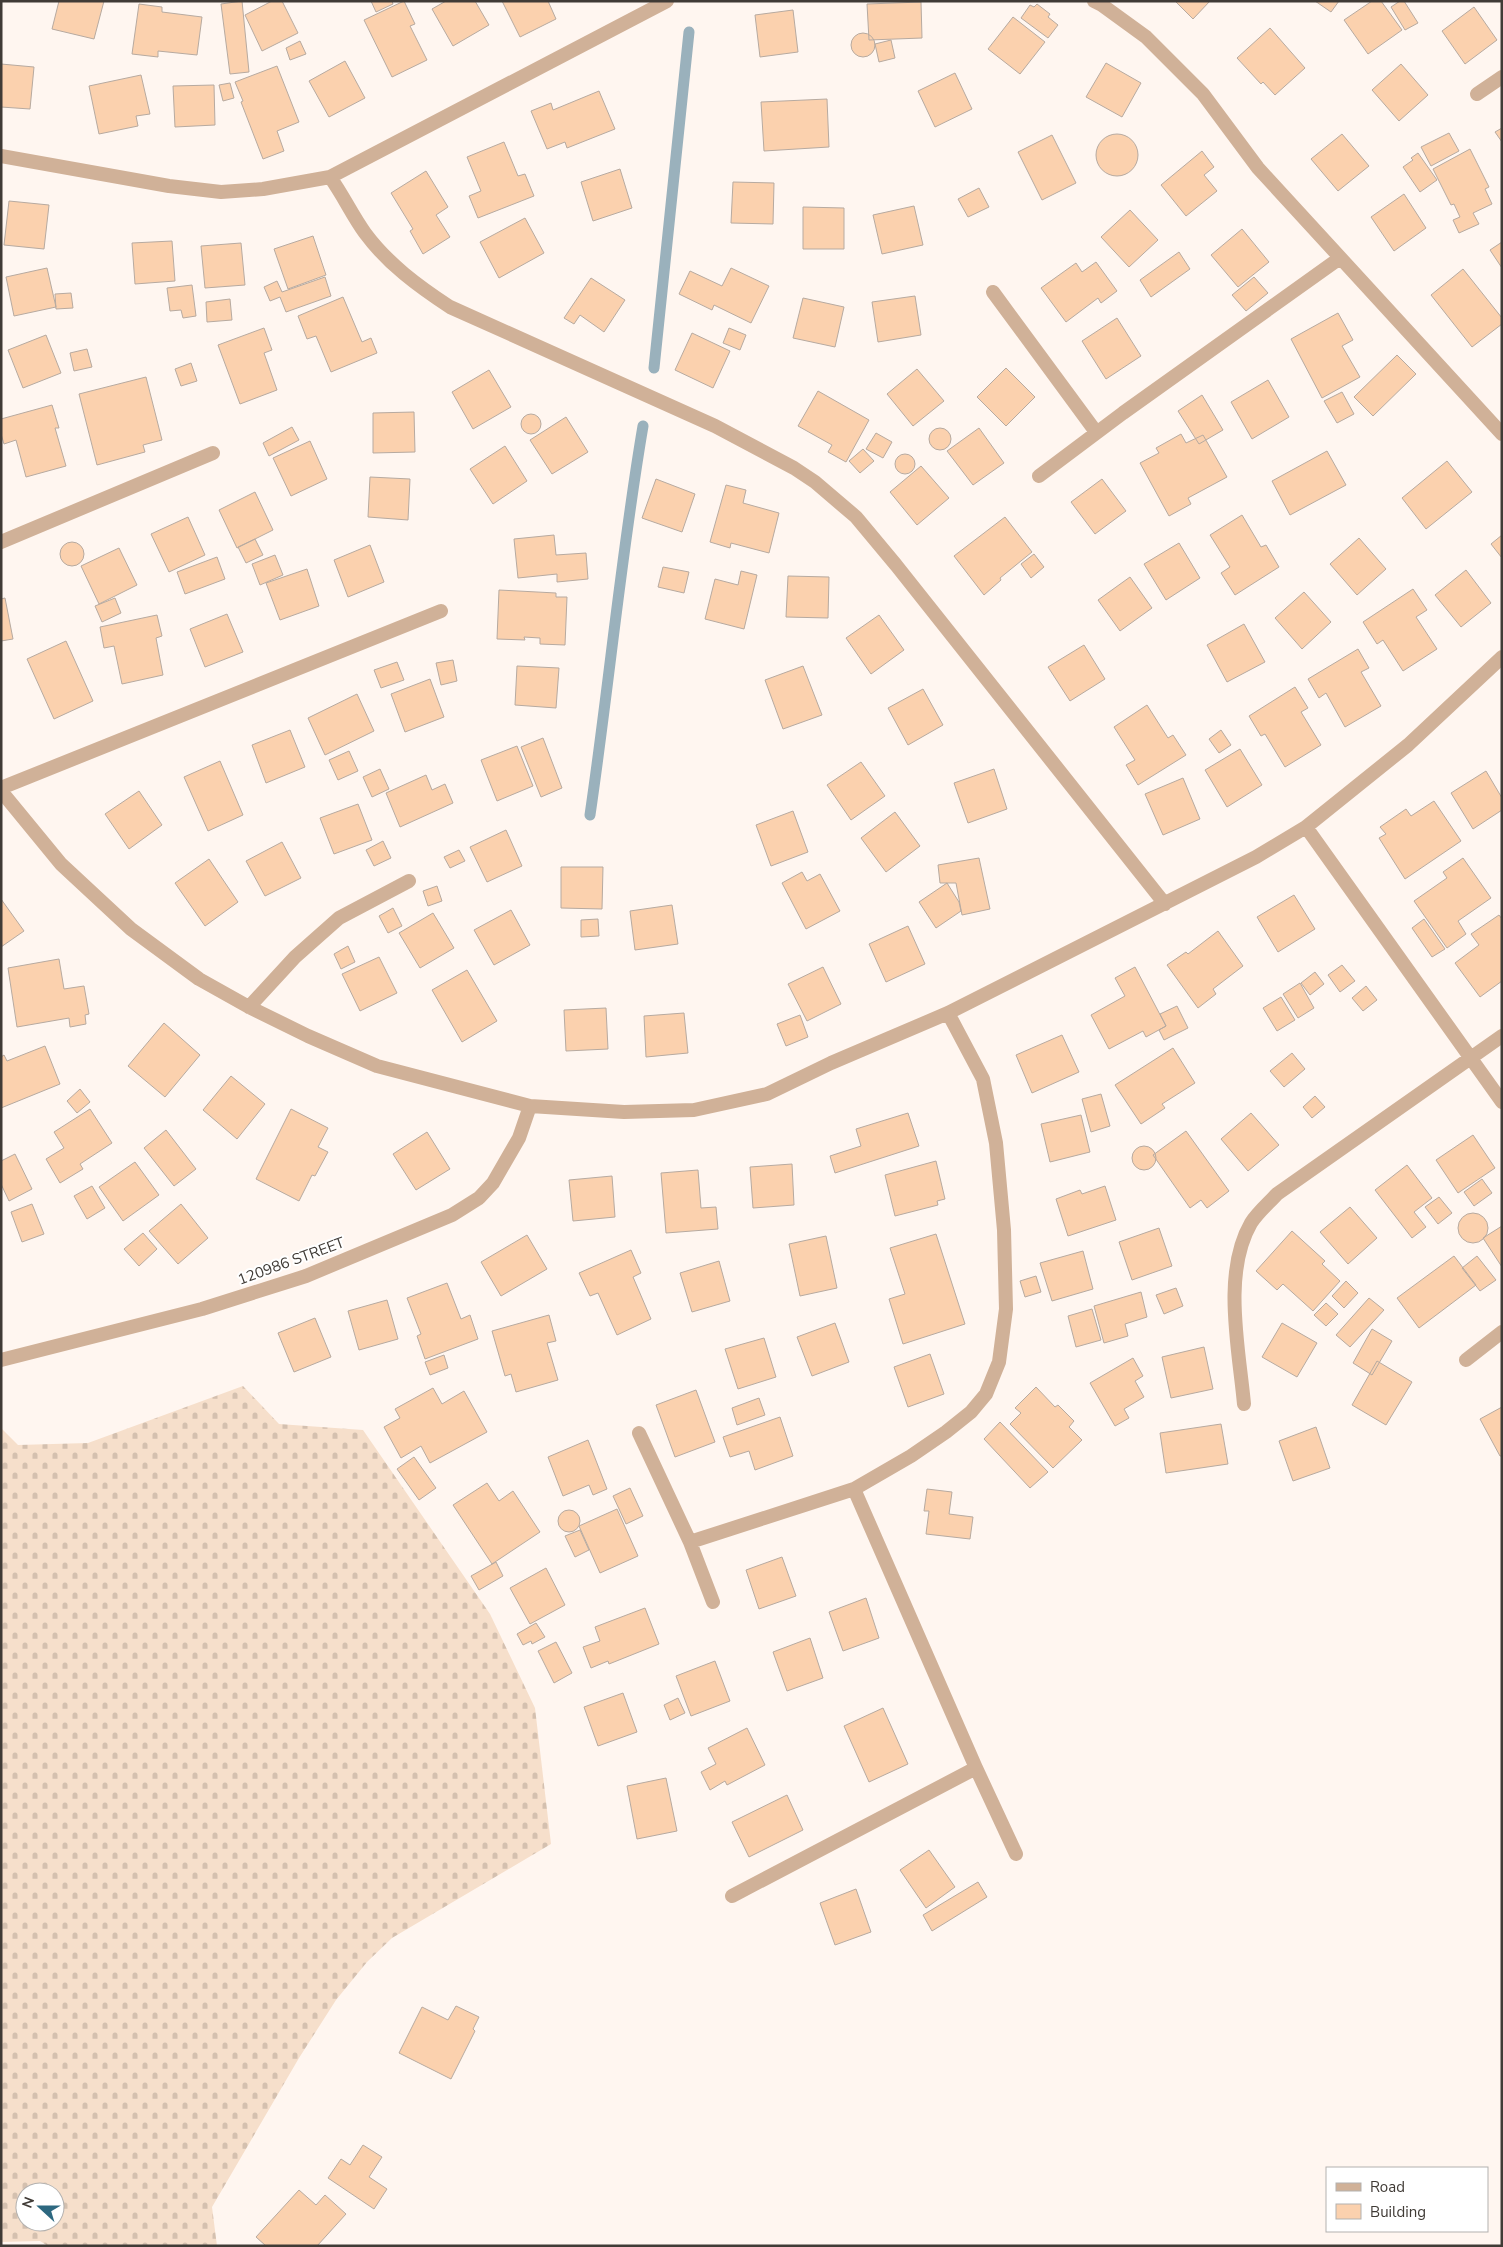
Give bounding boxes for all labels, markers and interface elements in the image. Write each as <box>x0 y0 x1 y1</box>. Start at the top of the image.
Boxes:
street label: 120986 STREET <box>235 1232 347 1290</box>
legend <box>1326 2167 1488 2232</box>
text: Road <box>1370 2177 1405 2197</box>
north arrow <box>15 2182 65 2232</box>
text: N <box>18 2194 39 2211</box>
text: Building <box>1370 2202 1426 2222</box>

